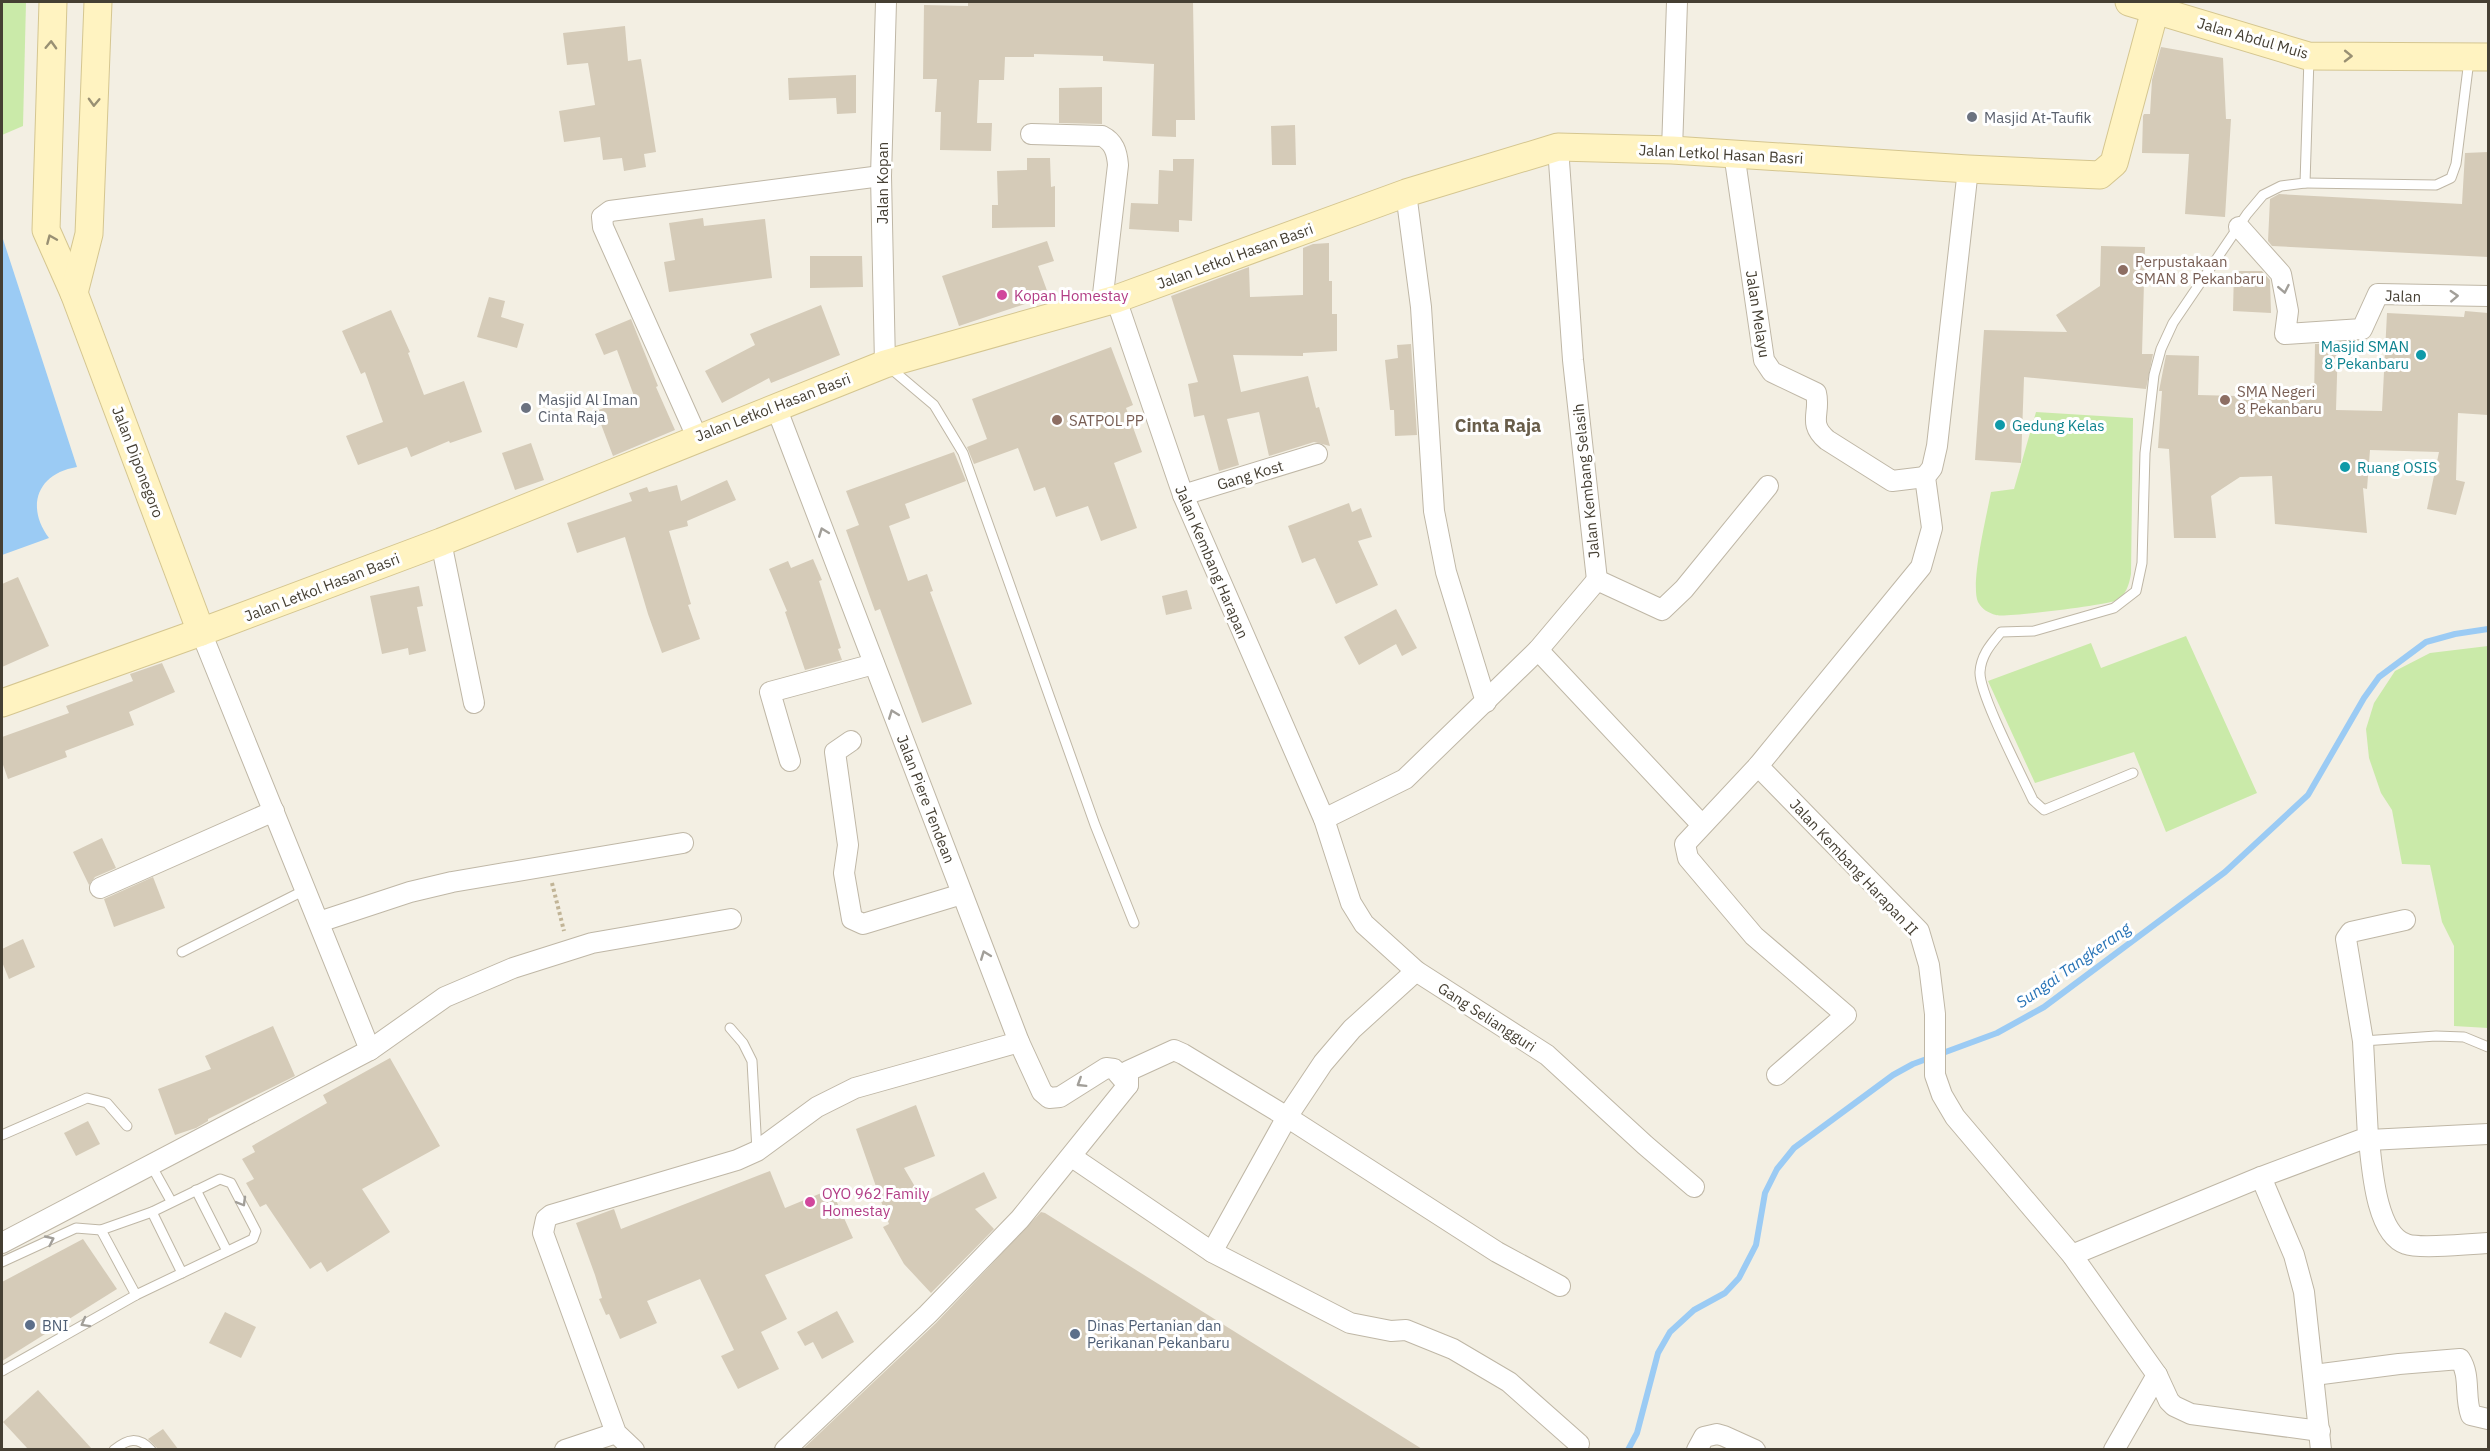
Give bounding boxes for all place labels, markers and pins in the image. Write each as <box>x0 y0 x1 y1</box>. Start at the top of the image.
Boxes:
place label: Masjid At-Taufik <box>1984 108 2092 127</box>
marker: Masjid At-Taufik <box>1965 110 1979 124</box>
place label: Perpustakaan SMAN 8 Pekanbaru <box>2135 252 2264 288</box>
marker: Perpustakaan SMAN 8 Pekanbaru <box>2116 263 2130 277</box>
place label: Kopan Homestay <box>1014 286 1129 305</box>
marker: Kopan Homestay <box>995 288 1009 302</box>
place label: Masjid SMAN 8 Pekanbaru <box>2321 337 2409 373</box>
marker: Masjid SMAN 8 Pekanbaru <box>2414 348 2428 362</box>
place label: SMA Negeri 8 Pekanbaru <box>2237 382 2322 418</box>
place label: Masjid Al Iman Cinta Raja <box>538 390 638 426</box>
marker: SMA Negeri 8 Pekanbaru <box>2218 393 2232 407</box>
marker: Masjid Al Iman Cinta Raja <box>519 401 533 415</box>
place label: SATPOL PP <box>1069 411 1144 430</box>
marker: SATPOL PP <box>1050 413 1064 427</box>
place label: Gedung Kelas <box>2012 416 2105 435</box>
marker: Gedung Kelas <box>1993 418 2007 432</box>
place label: Ruang OSIS <box>2357 458 2437 477</box>
marker: Ruang OSIS <box>2338 460 2352 474</box>
place label: OYO 962 Family Homestay <box>822 1184 930 1220</box>
marker: OYO 962 Family Homestay <box>803 1195 817 1209</box>
place label: BNI <box>42 1316 68 1335</box>
place label: Dinas Pertanian dan Perikanan Pekanbaru <box>1087 1316 1230 1352</box>
marker: BNI <box>23 1318 37 1332</box>
marker: Dinas Pertanian dan Perikanan Pekanbaru <box>1068 1327 1082 1341</box>

